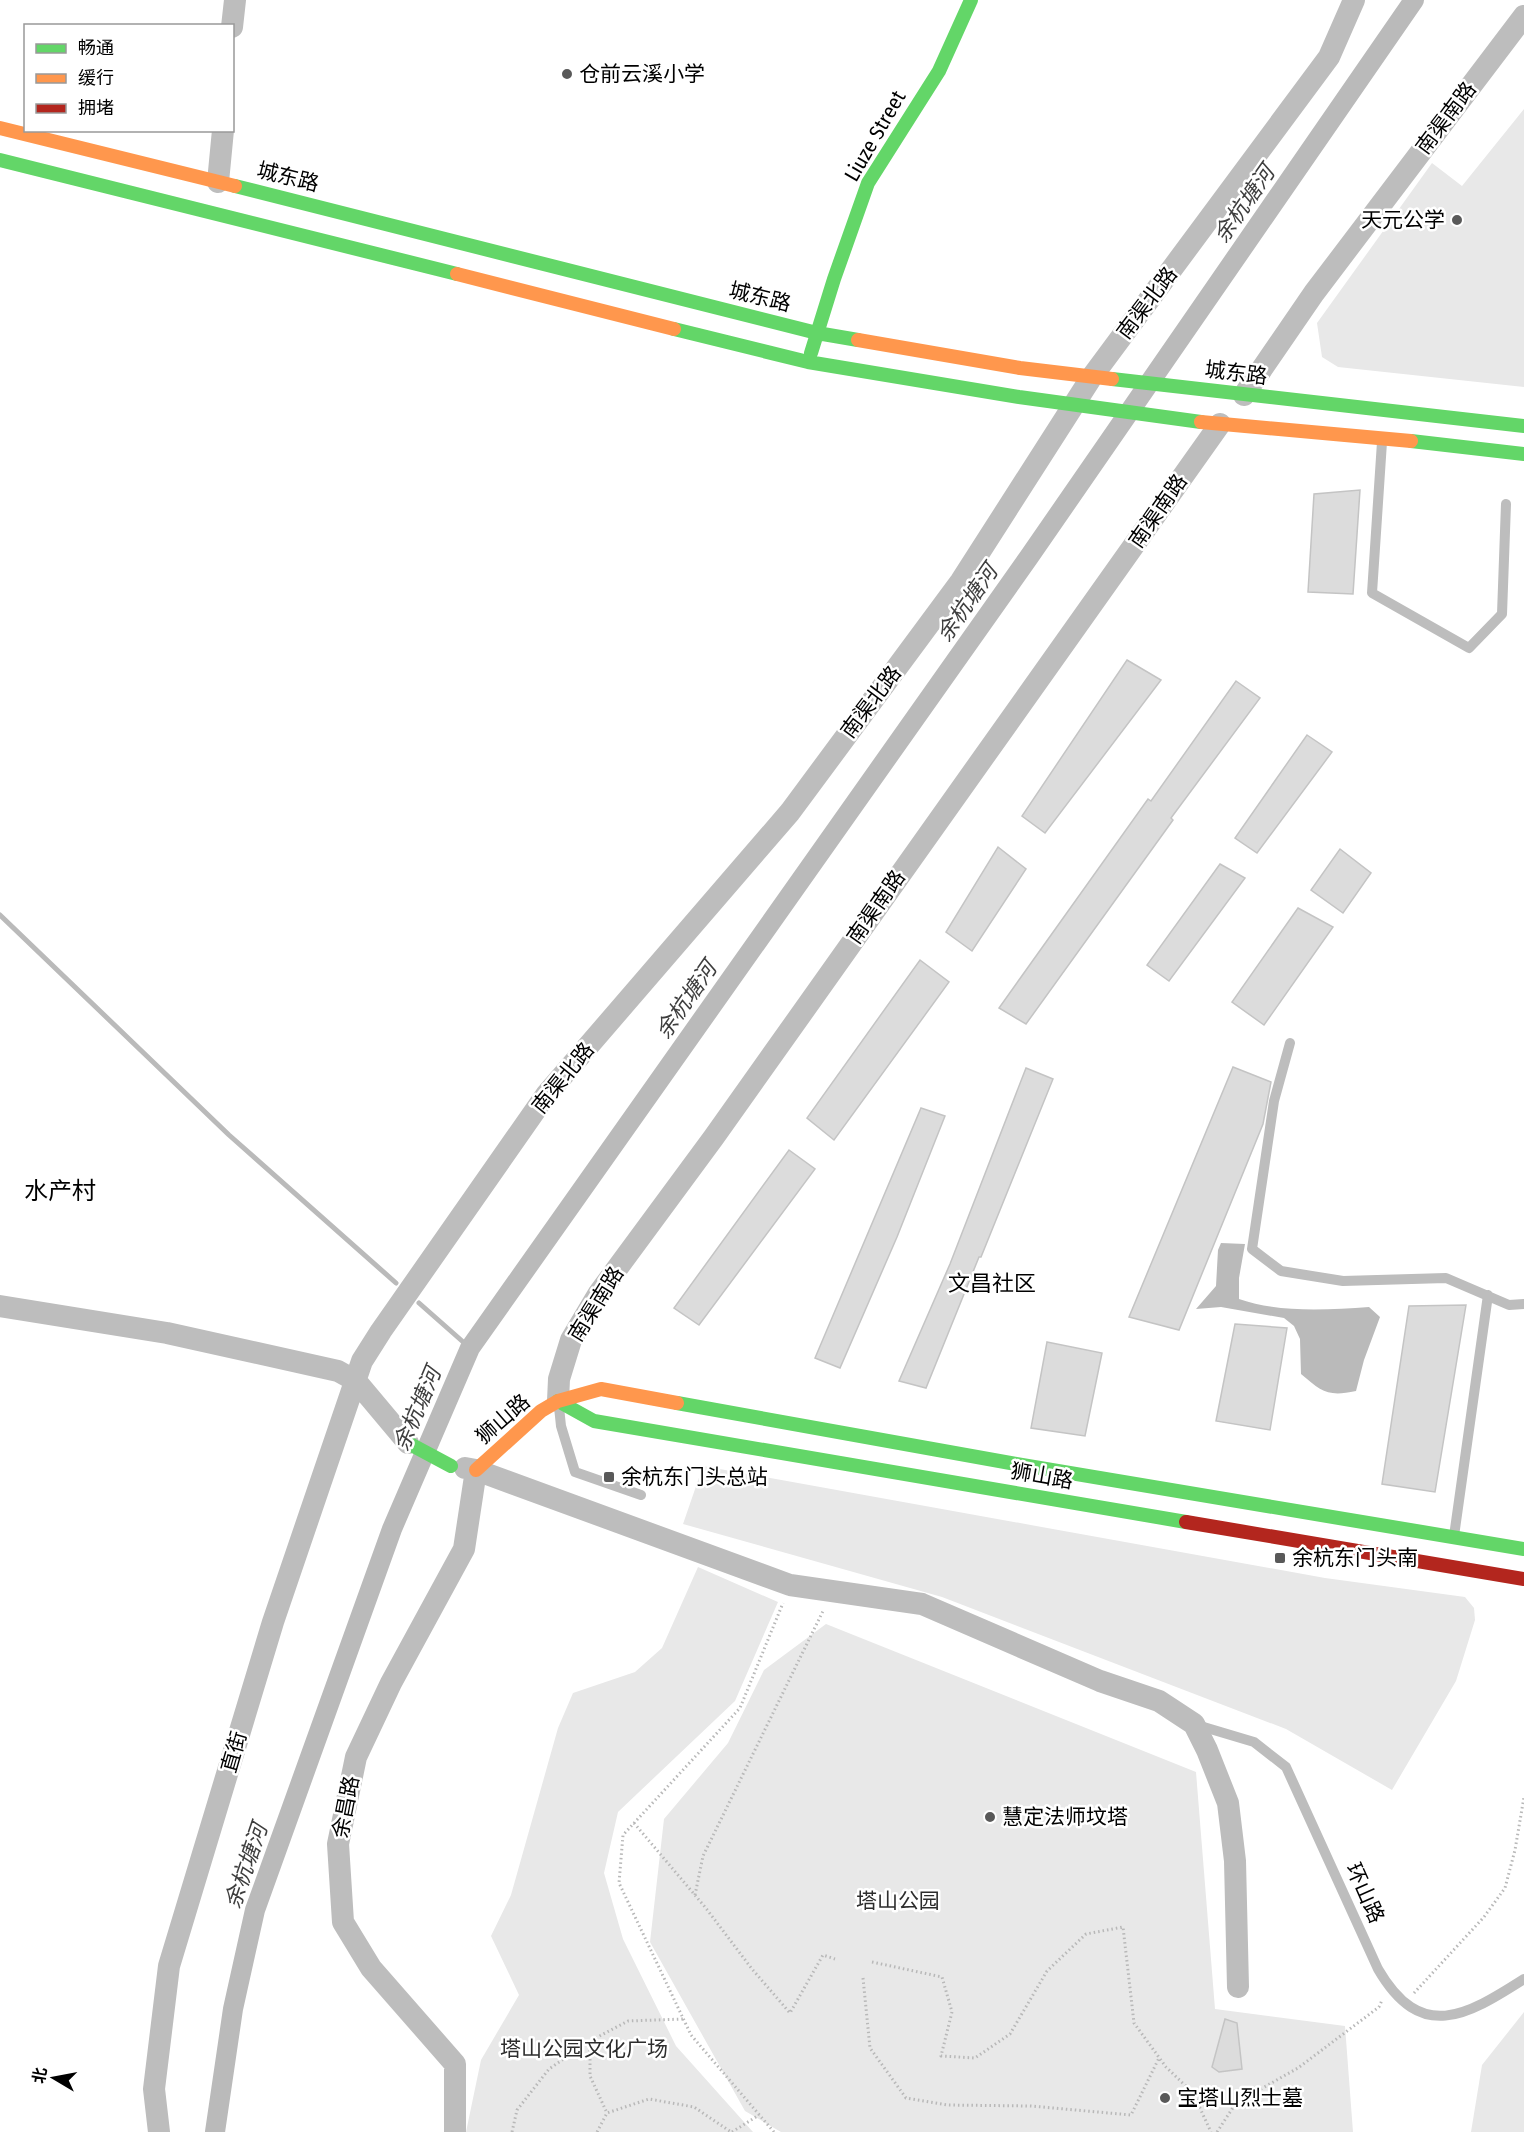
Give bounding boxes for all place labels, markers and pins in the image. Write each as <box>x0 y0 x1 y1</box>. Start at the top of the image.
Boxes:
place label: 仓前云溪小学 <box>579 61 705 87</box>
marker: 仓前云溪小学 <box>560 67 574 81</box>
place label: 天元公学 <box>1361 207 1445 233</box>
marker: 天元公学 <box>1450 213 1464 227</box>
place label: 余杭东门头总站 <box>621 1464 768 1490</box>
marker: 余杭东门头总站 <box>602 1470 616 1484</box>
place label: 余杭东门头南 <box>1292 1545 1418 1571</box>
marker: 余杭东门头南 <box>1273 1551 1287 1565</box>
place label: 慧定法师坟塔 <box>1002 1804 1128 1830</box>
marker: 慧定法师坟塔 <box>983 1810 997 1824</box>
place label: 宝塔山烈士墓 <box>1177 2085 1303 2111</box>
marker: 宝塔山烈士墓 <box>1158 2091 1172 2105</box>

